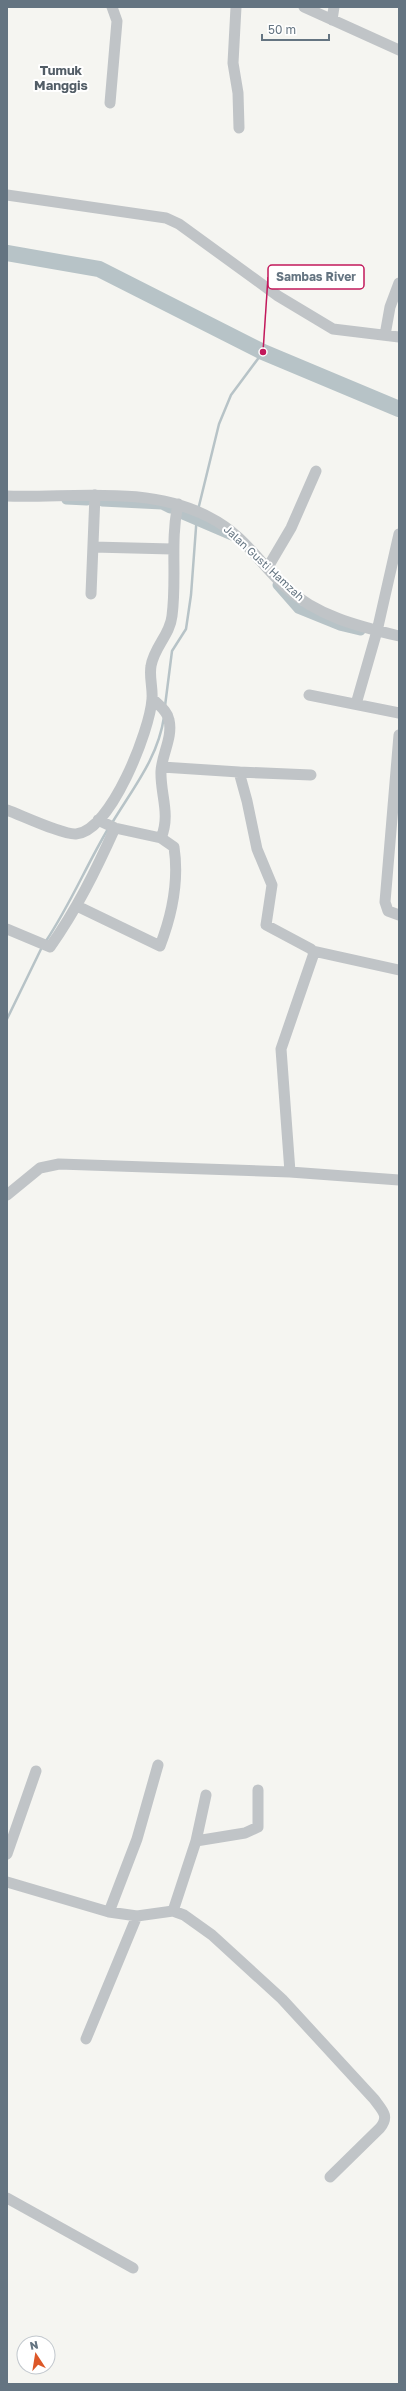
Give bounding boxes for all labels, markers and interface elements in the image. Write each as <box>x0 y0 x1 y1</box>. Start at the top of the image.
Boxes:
scale bar <box>262 16 329 42</box>
text: 50 m <box>268 22 296 37</box>
district label: Tumuk Manggis <box>34 62 88 93</box>
callout: Sambas River <box>268 265 364 289</box>
text: Sambas River <box>276 269 356 284</box>
street label: Jalan Gusti Hamzah <box>222 522 307 603</box>
north arrow <box>16 2335 56 2375</box>
text: N <box>28 2338 39 2352</box>

